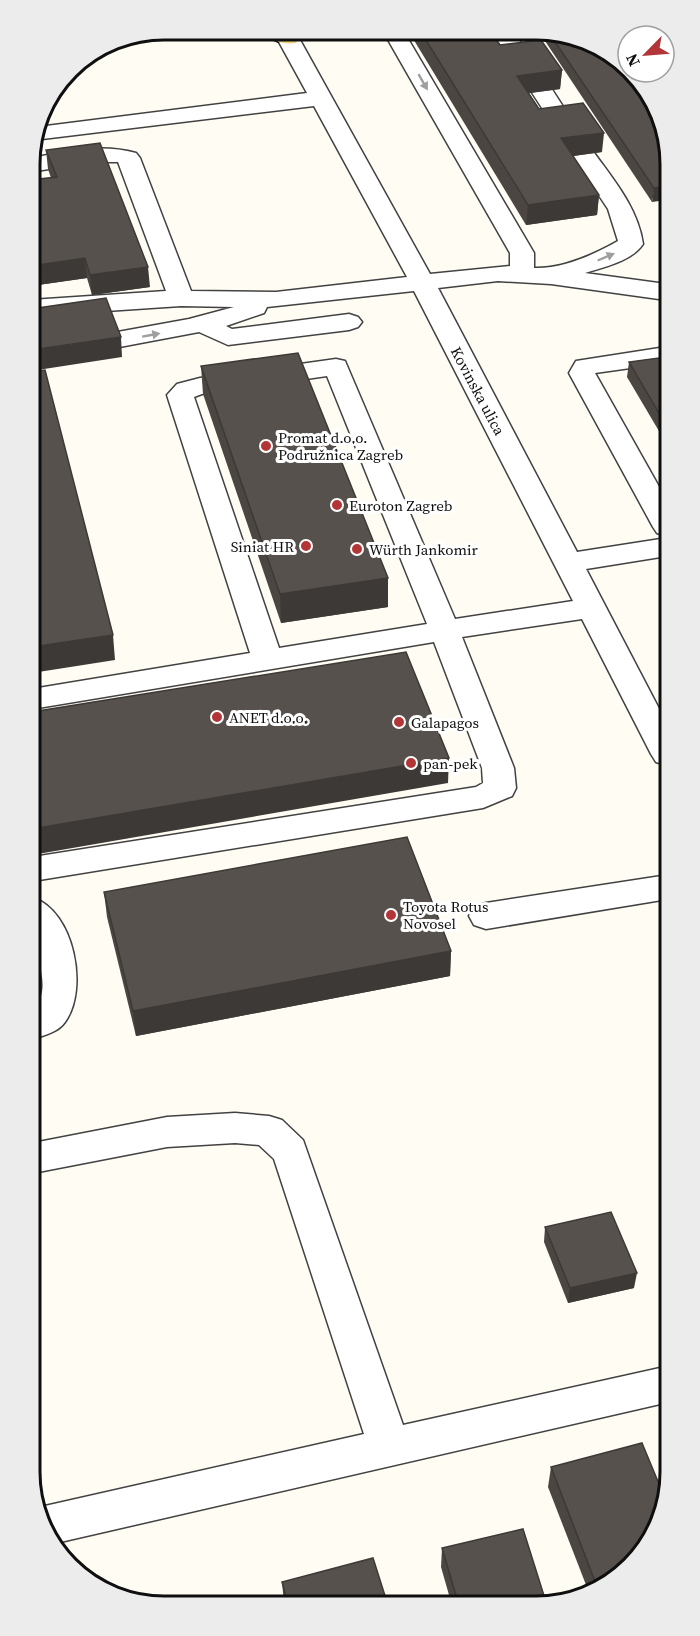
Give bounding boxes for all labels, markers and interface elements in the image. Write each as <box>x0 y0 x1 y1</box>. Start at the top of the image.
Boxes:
north arrow <box>616 24 676 84</box>
text: N <box>620 50 645 70</box>
one-way arrow <box>417 74 428 90</box>
one-way arrow <box>598 252 615 261</box>
one-way arrow <box>141 330 160 339</box>
street label: Kovinska ulica <box>446 343 510 439</box>
place label: Promat d.o.o. Podružnica Zagreb <box>278 427 403 465</box>
marker: Promat d.o.o. Podružnica Zagreb <box>259 439 273 453</box>
place label: Euroton Zagreb <box>349 495 453 516</box>
marker: Euroton Zagreb <box>330 498 344 512</box>
place label: Siniat HR <box>231 536 294 557</box>
marker: Siniat HR <box>299 539 313 553</box>
place label: Würth Jankomir <box>369 539 478 560</box>
marker: Würth Jankomir <box>350 542 364 556</box>
place label: ANET d.o.o. <box>229 707 308 728</box>
marker: ANET d.o.o. <box>210 710 224 724</box>
place label: Galapagos <box>411 712 479 733</box>
marker: Galapagos <box>392 715 406 729</box>
place label: pan-pek <box>423 753 478 774</box>
marker: pan-pek <box>404 756 418 770</box>
place label: Toyota Rotus Novosel <box>403 896 488 934</box>
marker: Toyota Rotus Novosel <box>384 908 398 922</box>

